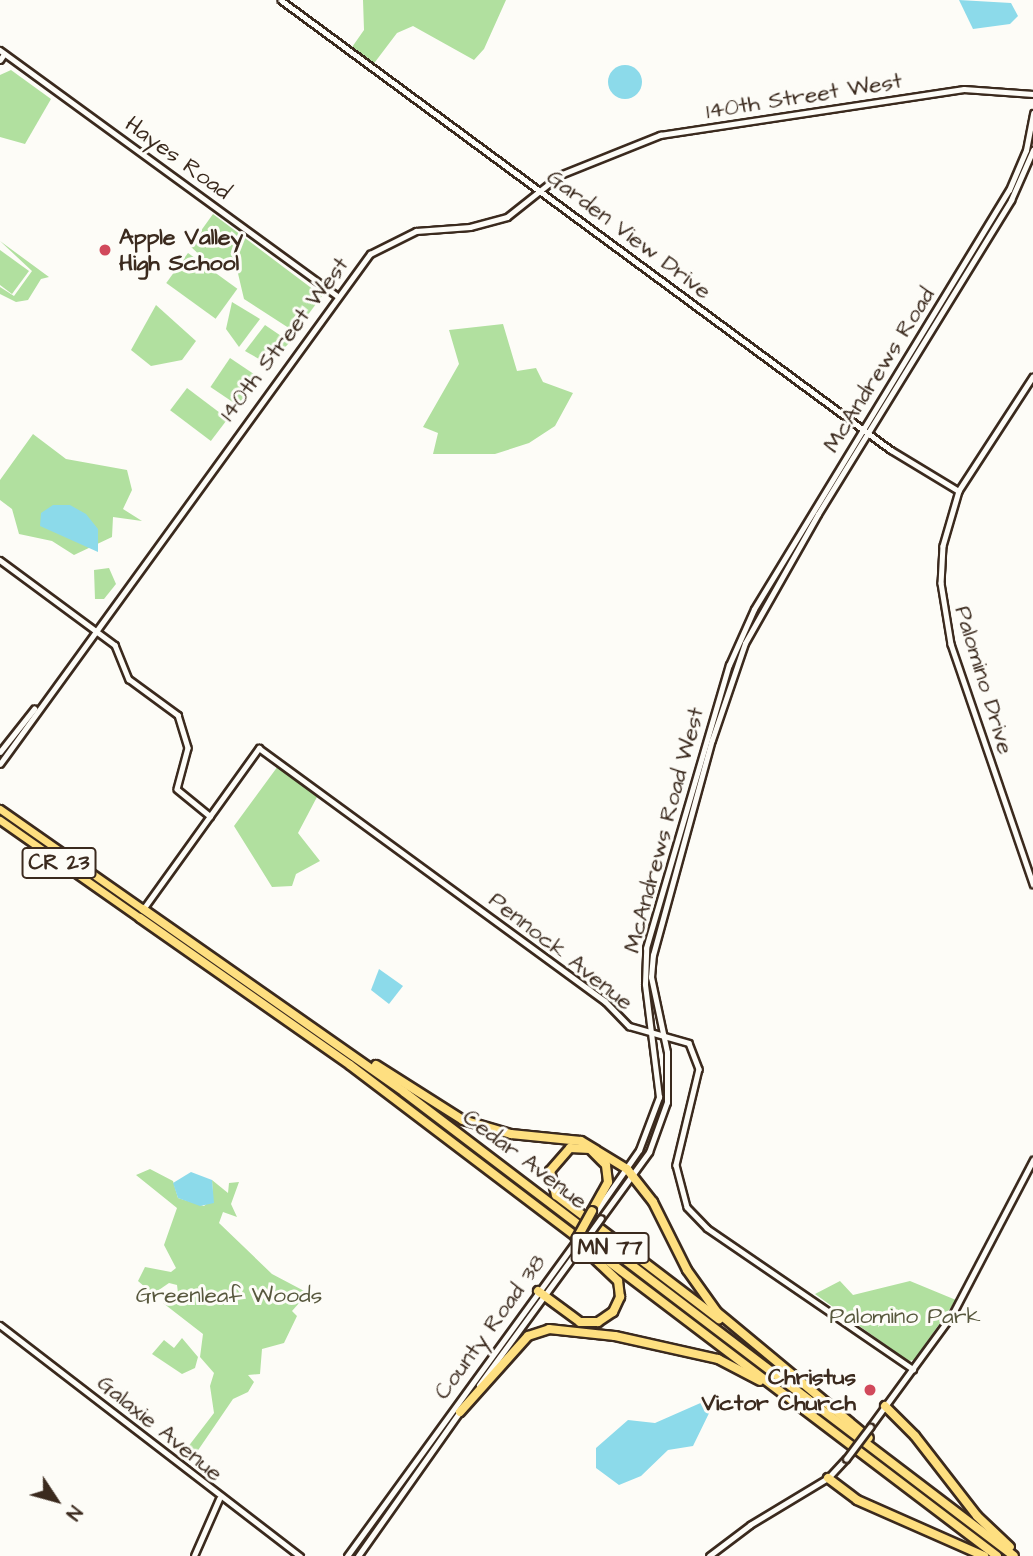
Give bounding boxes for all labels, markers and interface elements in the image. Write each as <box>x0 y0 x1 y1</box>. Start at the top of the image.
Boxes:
street label: 140th Street West <box>704 67 904 125</box>
street label: Hayes Road <box>120 110 236 206</box>
street label: Garden View Drive <box>541 163 717 305</box>
place label: Apple Valley High School <box>119 223 243 277</box>
marker: Apple Valley High School <box>97 242 113 258</box>
street label: 140th Street West <box>213 252 355 426</box>
street label: McAndrews Road <box>817 283 941 457</box>
street label: Palomino Drive <box>948 603 1020 757</box>
street label: McAndrews Road West <box>618 704 710 956</box>
road number: CR 23 <box>20 846 98 880</box>
street label: Pennock Avenue <box>483 886 639 1016</box>
street label: Cedar Avenue <box>457 1103 593 1215</box>
road number: MN 77 <box>570 1230 650 1266</box>
street label: County Road 38 <box>428 1249 552 1405</box>
park label: Greenleaf Woods <box>136 1281 322 1309</box>
park label: Palomino Park <box>829 1302 981 1330</box>
place label: Christus Victor Church <box>701 1363 856 1417</box>
street label: Galaxie Avenue <box>92 1369 228 1487</box>
marker: Christus Victor Church <box>862 1382 878 1398</box>
north arrow <box>21 1465 91 1535</box>
text: N <box>59 1500 88 1525</box>

